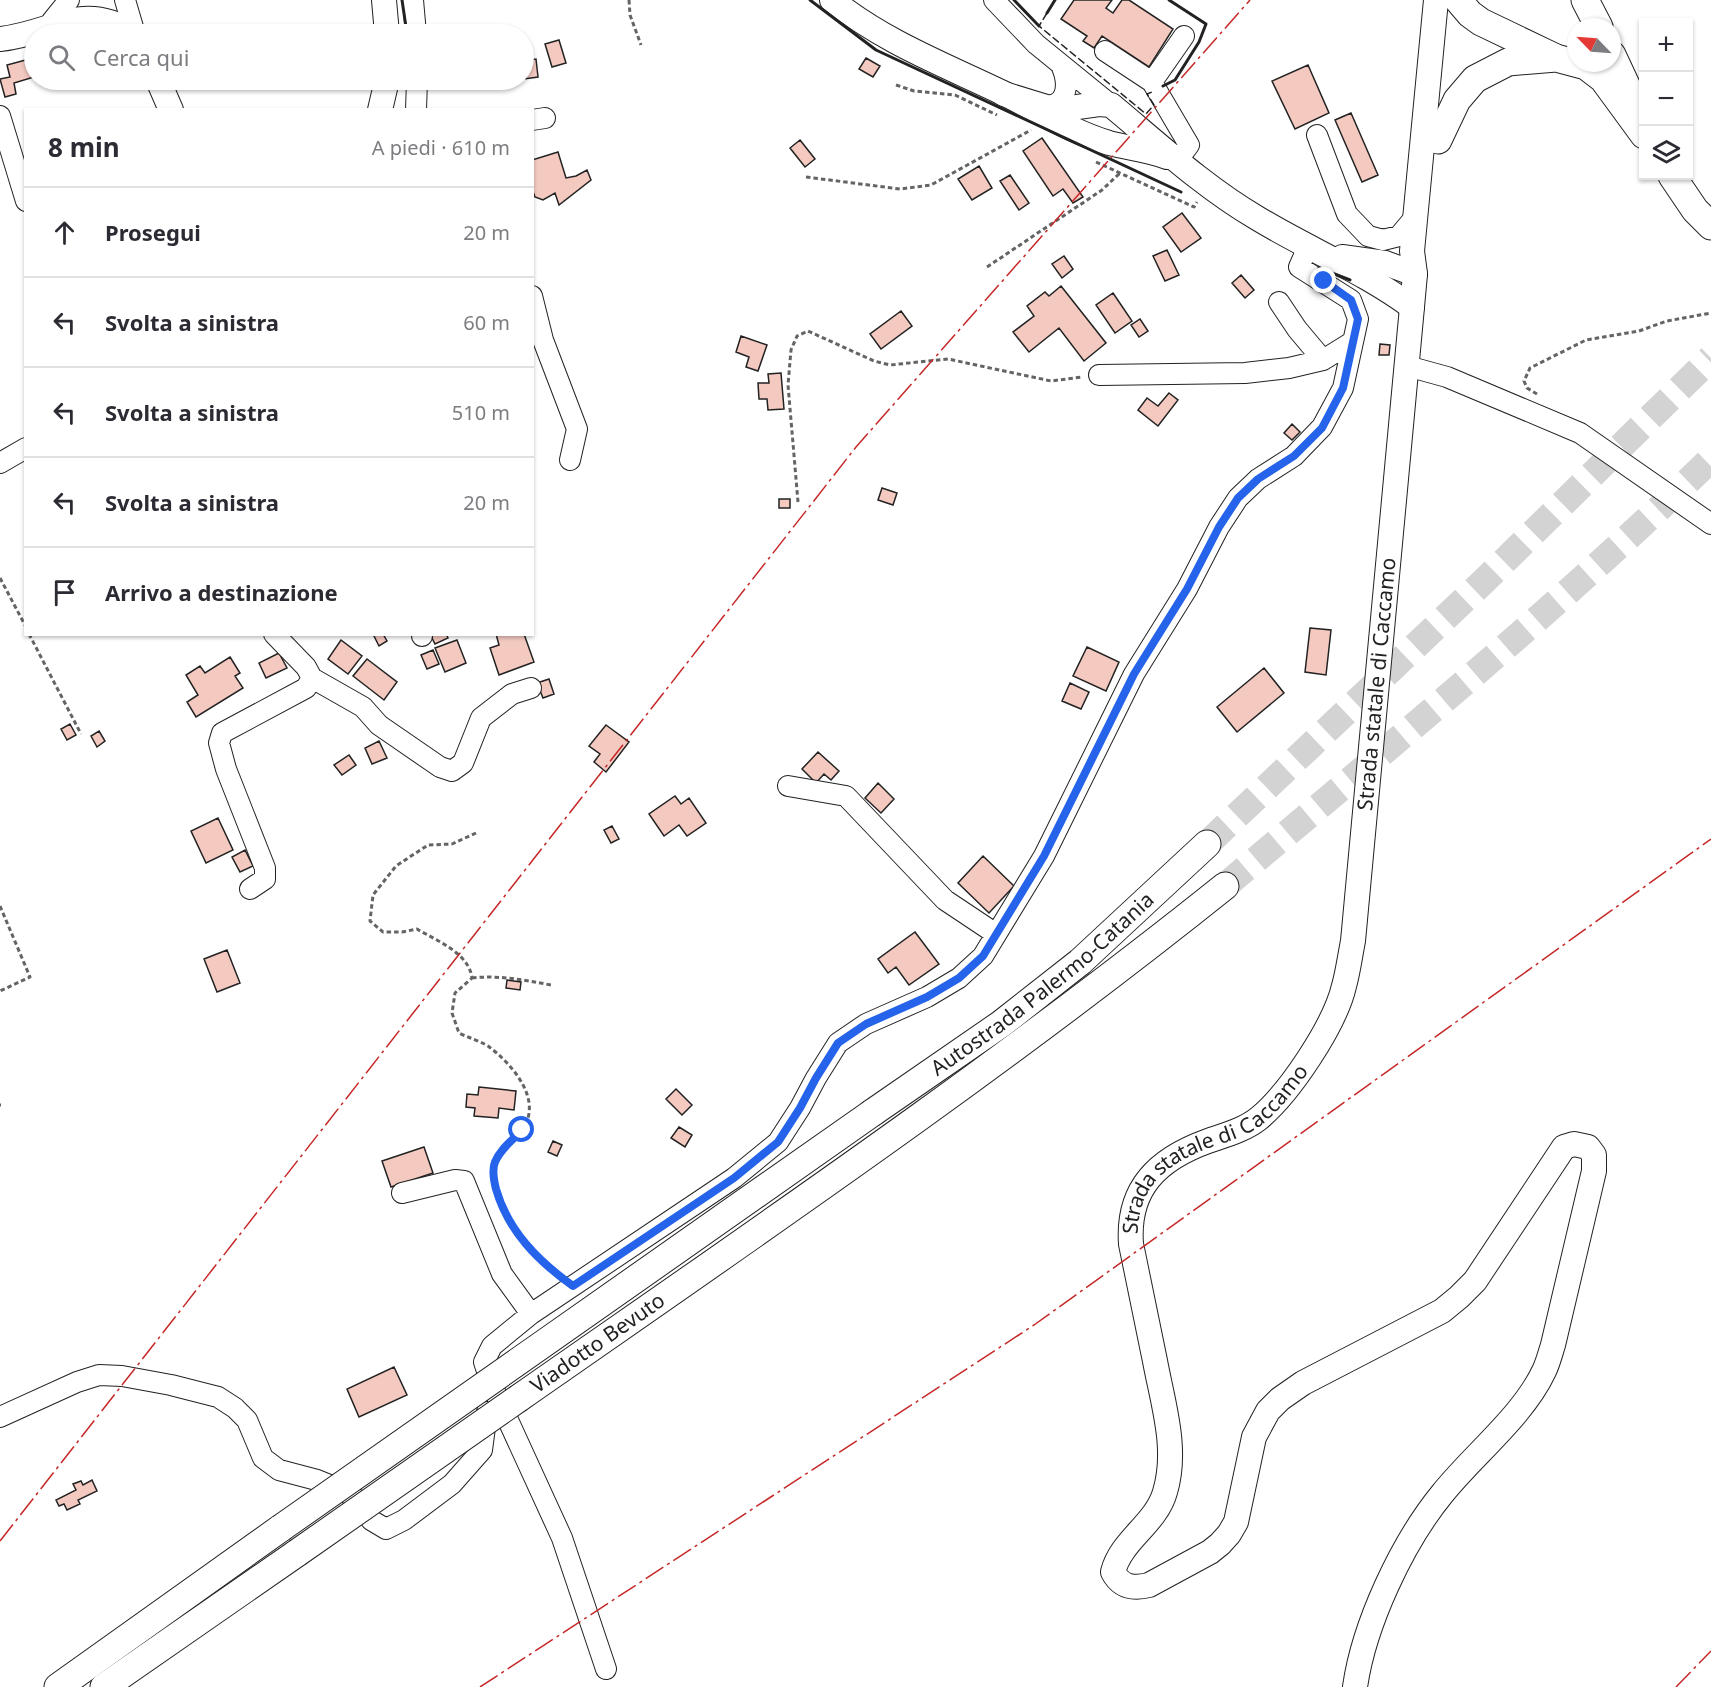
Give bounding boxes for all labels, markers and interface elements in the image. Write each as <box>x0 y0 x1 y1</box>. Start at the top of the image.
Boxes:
north arrow <box>1567 18 1621 72</box>
map controls <box>1639 18 1693 180</box>
button: + <box>1639 18 1693 72</box>
search box <box>24 24 534 90</box>
icon: search <box>45 41 78 74</box>
text: Cerca qui <box>93 42 189 72</box>
button: − <box>1639 72 1693 126</box>
button: layers <box>1639 126 1693 180</box>
text: 8 min <box>48 129 120 165</box>
text: A piedi · 610 m <box>372 134 510 161</box>
icon: ahead <box>48 216 81 249</box>
text: Prosegui <box>105 217 201 247</box>
text: 20 m <box>463 219 510 246</box>
route end <box>1310 267 1336 293</box>
icon: left <box>48 306 81 339</box>
text: Svolta a sinistra <box>105 307 279 337</box>
text: 60 m <box>463 309 510 336</box>
icon: left <box>48 396 81 429</box>
text: Svolta a sinistra <box>105 397 279 427</box>
text: 510 m <box>452 399 510 426</box>
icon: left <box>48 486 81 519</box>
text: Svolta a sinistra <box>105 487 279 517</box>
text: 20 m <box>463 489 510 516</box>
street label: Strada statale di Caccamo <box>1350 556 1402 812</box>
icon: arrive <box>48 576 81 609</box>
text: Arrivo a destinazione <box>105 577 338 607</box>
street label: Autostrada Palermo-Catania <box>925 885 1159 1081</box>
street label: Strada statale di Caccamo <box>1116 1058 1314 1235</box>
route start <box>508 1116 534 1142</box>
street label: Viadotto Bevuto <box>524 1286 670 1399</box>

